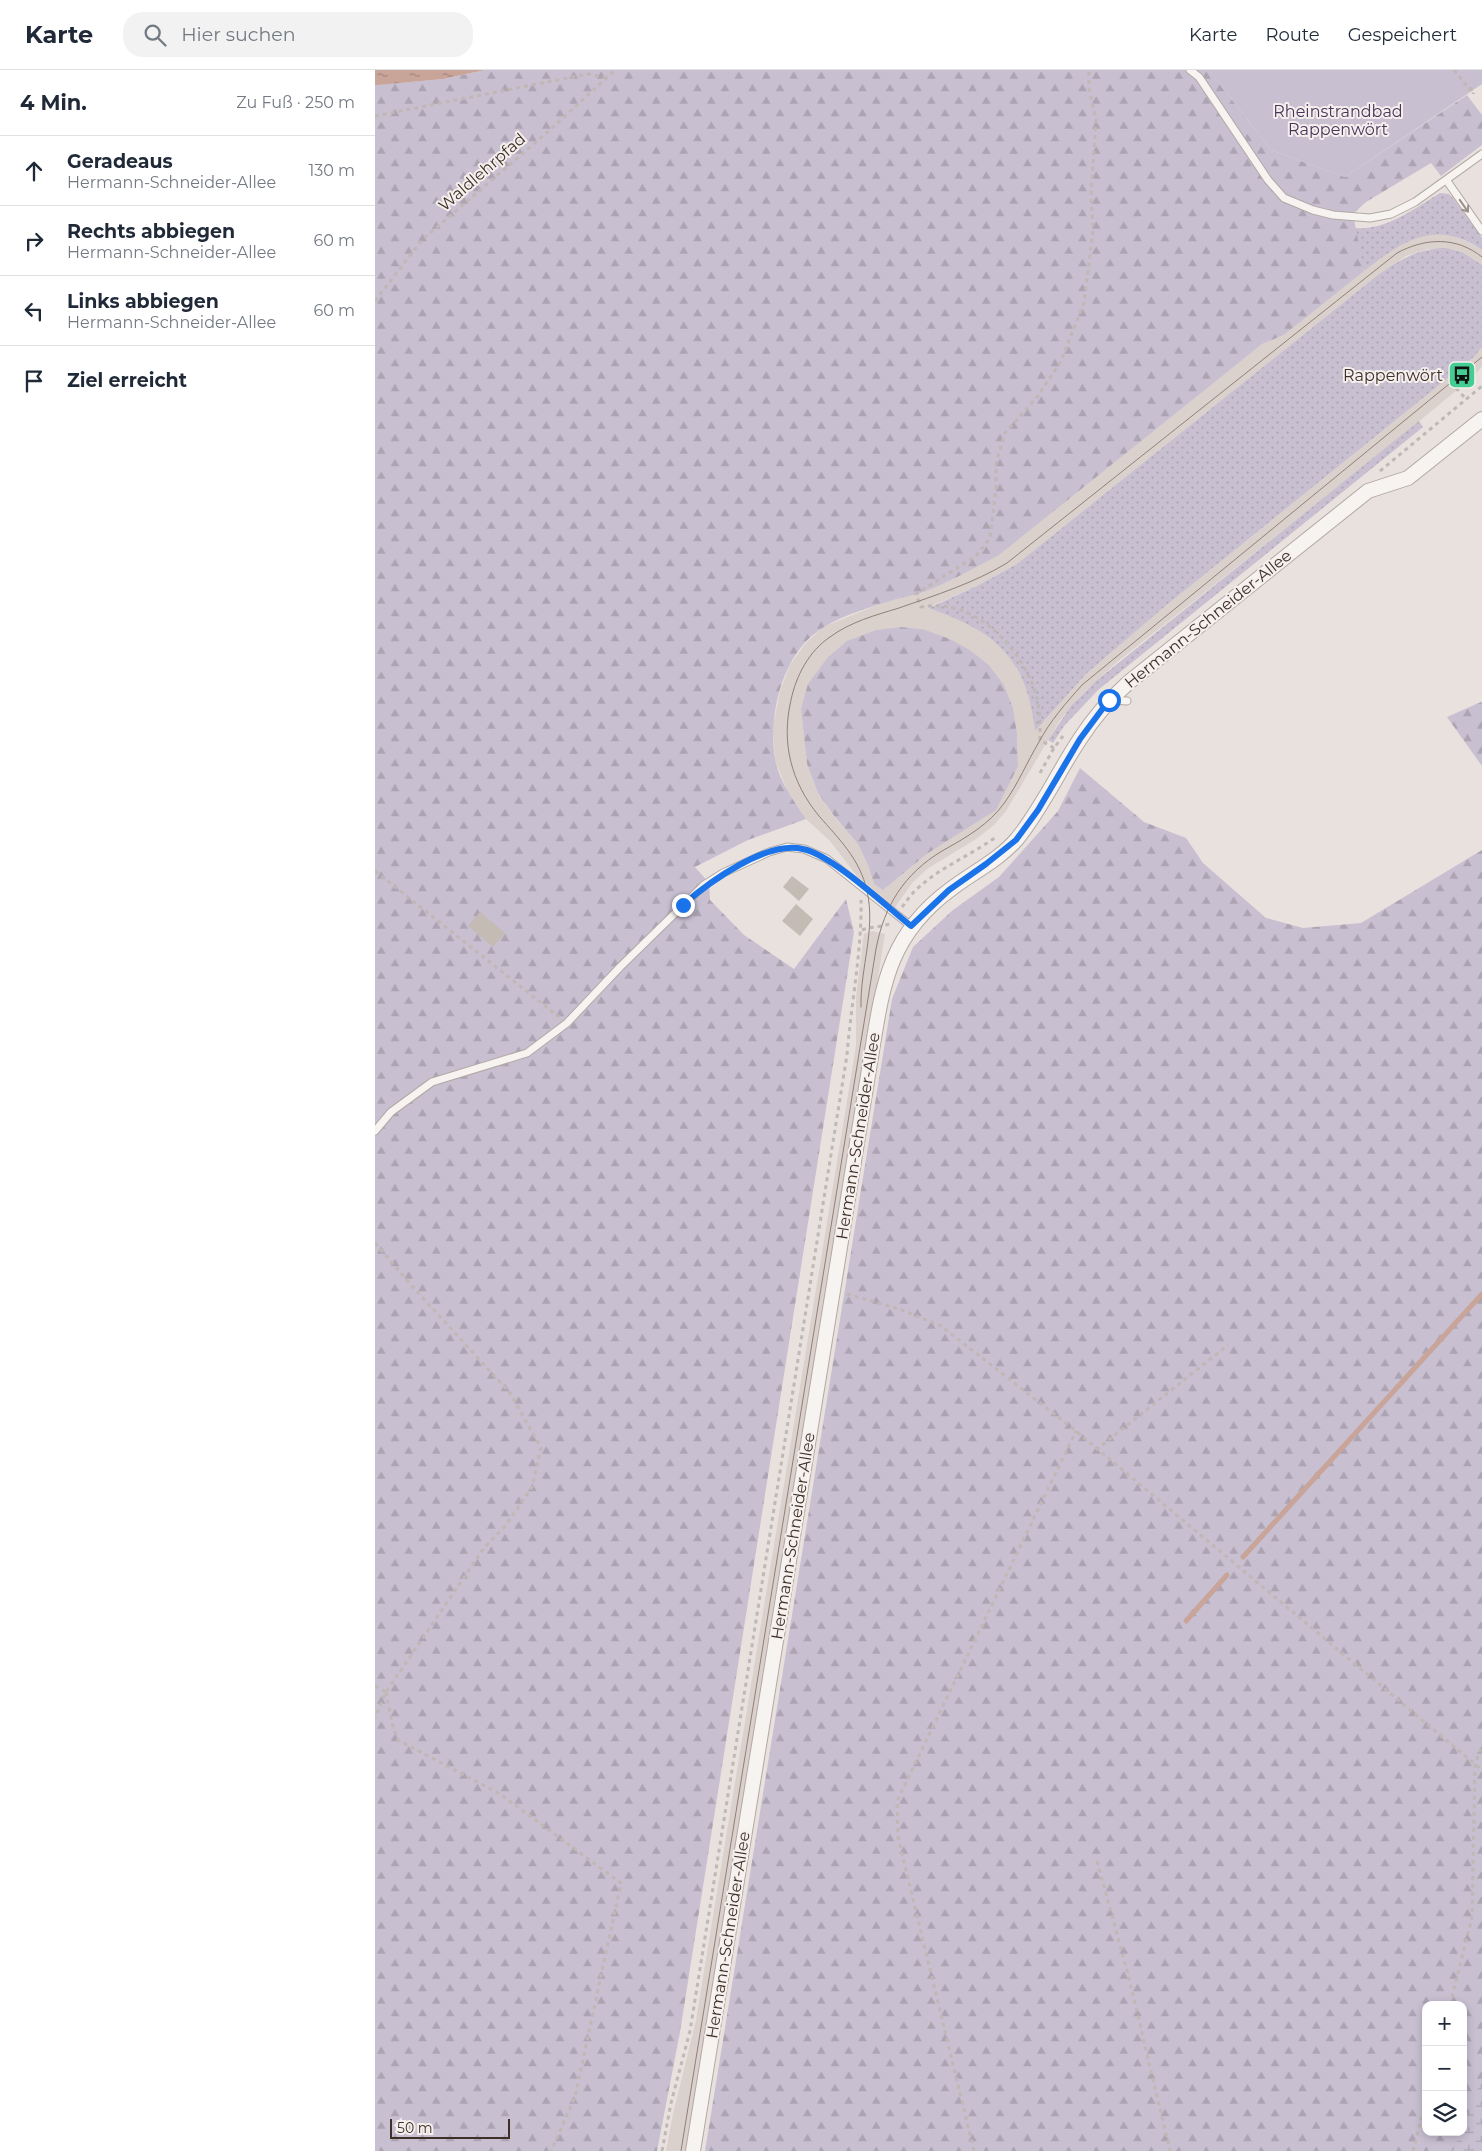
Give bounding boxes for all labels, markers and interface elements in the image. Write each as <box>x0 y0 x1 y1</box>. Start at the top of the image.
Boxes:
search box <box>123 12 473 57</box>
text: Karte <box>25 20 93 49</box>
icon: search <box>141 21 169 49</box>
text: Hier suchen <box>181 23 296 46</box>
text: Karte <box>1189 24 1237 46</box>
text: Route <box>1265 24 1320 46</box>
text: Gespeichert <box>1348 24 1457 46</box>
text: 4 Min. <box>20 90 87 115</box>
text: Zu Fuß · 250 m <box>236 93 355 112</box>
park label: Rheinstrandbad Rappenwört <box>1273 102 1403 139</box>
street label: Waldlehrpfad <box>435 129 529 215</box>
text: Geradeaus <box>67 150 173 173</box>
icon: ahead <box>20 157 48 185</box>
text: 130 m <box>308 161 355 180</box>
text: Hermann-Schneider-Allee <box>67 173 276 192</box>
one-way arrow <box>1459 199 1469 213</box>
text: Rechts abbiegen <box>67 220 235 243</box>
icon: right <box>20 227 48 255</box>
text: 60 m <box>313 231 355 250</box>
text: Hermann-Schneider-Allee <box>67 243 276 262</box>
text: Links abbiegen <box>67 290 219 313</box>
icon: left <box>20 297 48 325</box>
text: 60 m <box>313 301 355 320</box>
text: Hermann-Schneider-Allee <box>67 313 276 332</box>
bus stop icon: Rappenwört <box>1447 360 1477 390</box>
place label: Rappenwört <box>1343 366 1444 385</box>
icon: arrive <box>20 367 48 395</box>
text: Ziel erreicht <box>67 369 187 392</box>
street label: Hermann-Schneider-Allee <box>1121 546 1295 692</box>
route start <box>1098 689 1121 712</box>
route end <box>672 894 695 917</box>
street label: Hermann-Schneider-Allee <box>832 1031 884 1241</box>
street label: Hermann-Schneider-Allee <box>767 1431 819 1641</box>
street label: Hermann-Schneider-Allee <box>702 1830 754 2040</box>
map controls <box>1422 2001 1467 2136</box>
button: + <box>1422 2001 1467 2046</box>
button: − <box>1422 2046 1467 2091</box>
button: layers <box>1422 2091 1467 2136</box>
scale bar <box>390 2116 510 2139</box>
text: 50 m <box>397 2119 433 2137</box>

